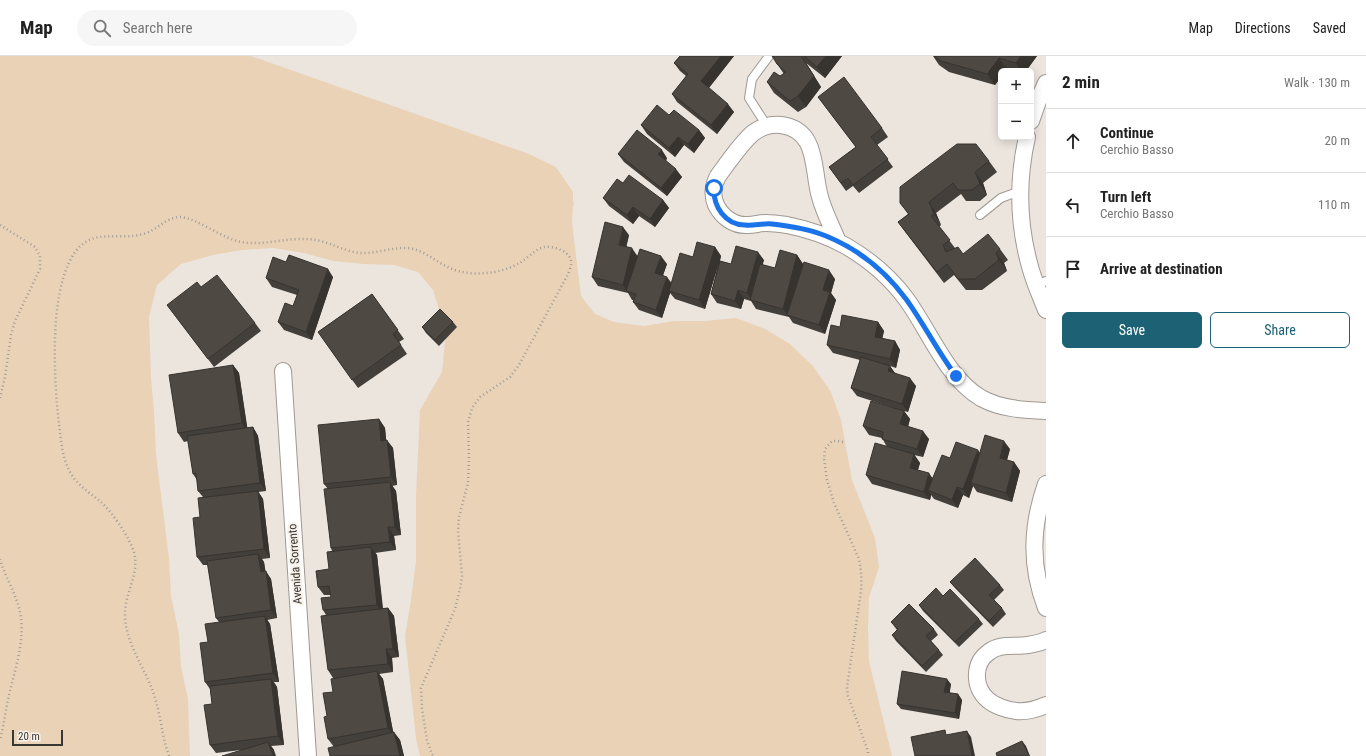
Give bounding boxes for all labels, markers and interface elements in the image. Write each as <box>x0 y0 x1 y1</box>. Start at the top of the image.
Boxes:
search box <box>77 10 357 46</box>
text: Map <box>20 16 53 39</box>
icon: search <box>91 17 113 39</box>
text: Search here <box>123 19 193 37</box>
text: Map <box>1189 20 1213 36</box>
text: Directions <box>1235 20 1291 36</box>
text: Saved <box>1313 20 1346 36</box>
map controls <box>998 68 1034 140</box>
button: + <box>998 68 1034 104</box>
text: 2 min <box>1062 72 1100 92</box>
text: Walk · 130 m <box>1284 75 1350 90</box>
button: − <box>998 104 1034 140</box>
text: Continue <box>1100 124 1154 142</box>
icon: ahead <box>1062 130 1084 152</box>
text: 20 m <box>1324 133 1350 148</box>
text: Cerchio Basso <box>1100 142 1174 157</box>
route start <box>705 179 723 197</box>
text: Turn left <box>1100 188 1151 206</box>
icon: left <box>1062 194 1084 216</box>
text: 110 m <box>1318 197 1350 212</box>
text: Cerchio Basso <box>1100 206 1174 221</box>
icon: arrive <box>1062 258 1084 280</box>
text: Arrive at destination <box>1100 260 1223 278</box>
button: Save <box>1062 312 1202 348</box>
button: Share <box>1210 312 1350 348</box>
route end <box>947 367 965 385</box>
street label: Avenida Sorrento <box>285 523 305 605</box>
scale bar <box>12 728 63 747</box>
text: 20 m <box>18 730 40 743</box>

